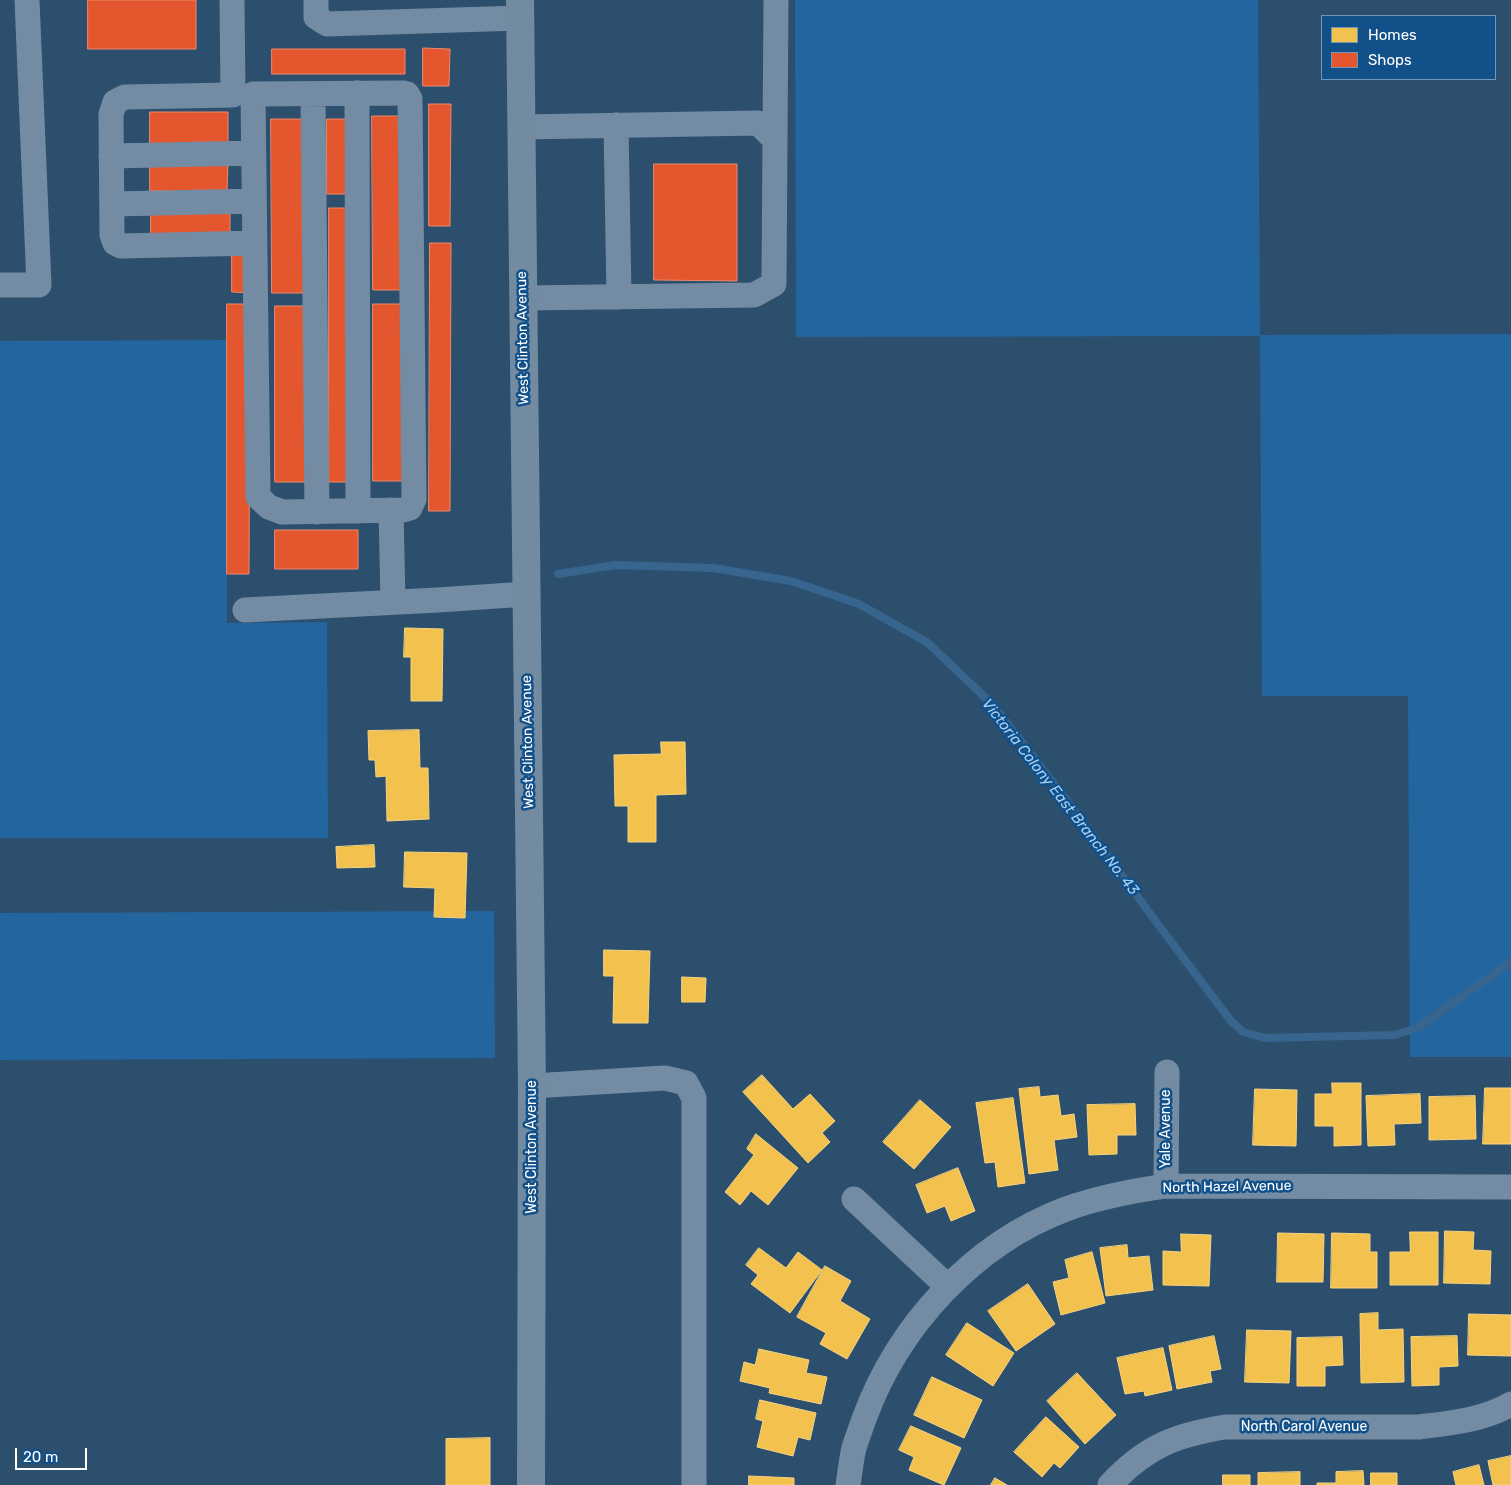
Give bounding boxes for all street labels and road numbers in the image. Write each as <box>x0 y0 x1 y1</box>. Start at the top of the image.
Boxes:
street label: West Clinton Avenue <box>513 271 533 405</box>
street label: West Clinton Avenue <box>518 675 538 809</box>
street label: West Clinton Avenue <box>524 1080 540 1214</box>
street label: Yale Avenue <box>1158 1089 1174 1169</box>
street label: North Hazel Avenue <box>1162 1177 1292 1197</box>
street label: North Carol Avenue <box>1241 1419 1367 1435</box>

